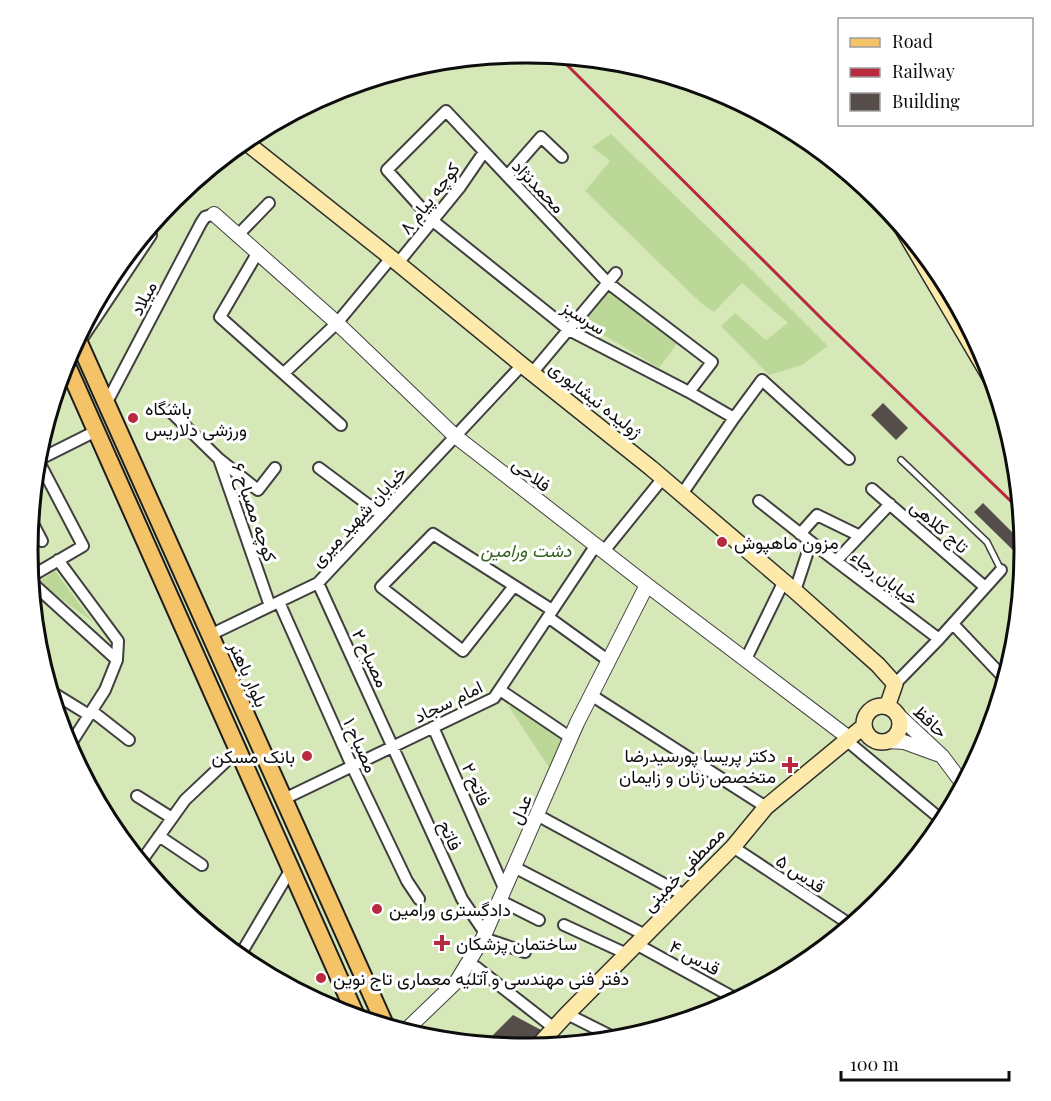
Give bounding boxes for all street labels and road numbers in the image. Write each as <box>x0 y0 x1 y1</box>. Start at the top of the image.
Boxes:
street label: محمدنژاد <box>507 154 571 218</box>
street label: کوچه پیام ۸ <box>393 157 465 240</box>
street label: میلاد <box>124 277 162 319</box>
street label: سرسبز <box>557 294 610 340</box>
street label: ژولیده نیشابوری <box>545 355 648 443</box>
street label: فلاحی <box>508 451 556 497</box>
street label: کوچه مصباح ۶ <box>226 459 283 565</box>
street label: خیابان شهید میری <box>305 460 411 572</box>
street label: تاج کلاهی <box>905 494 974 559</box>
street label: خیابان رجاء <box>846 544 924 610</box>
street label: مصباح ۲ <box>346 625 395 692</box>
street label: بلوار باهنر <box>224 637 274 711</box>
street label: امام سجاد <box>410 674 487 729</box>
street label: حافظ <box>909 699 953 743</box>
street label: مصباح ۱ <box>337 714 384 777</box>
street label: فاتح ۲ <box>456 759 497 810</box>
street label: عدل <box>503 790 537 828</box>
street label: فاتح <box>433 816 468 854</box>
street label: مصطفی خمینی <box>637 821 729 917</box>
street label: قدس ۵ <box>772 848 830 898</box>
street label: قدس ۴ <box>666 934 724 980</box>

